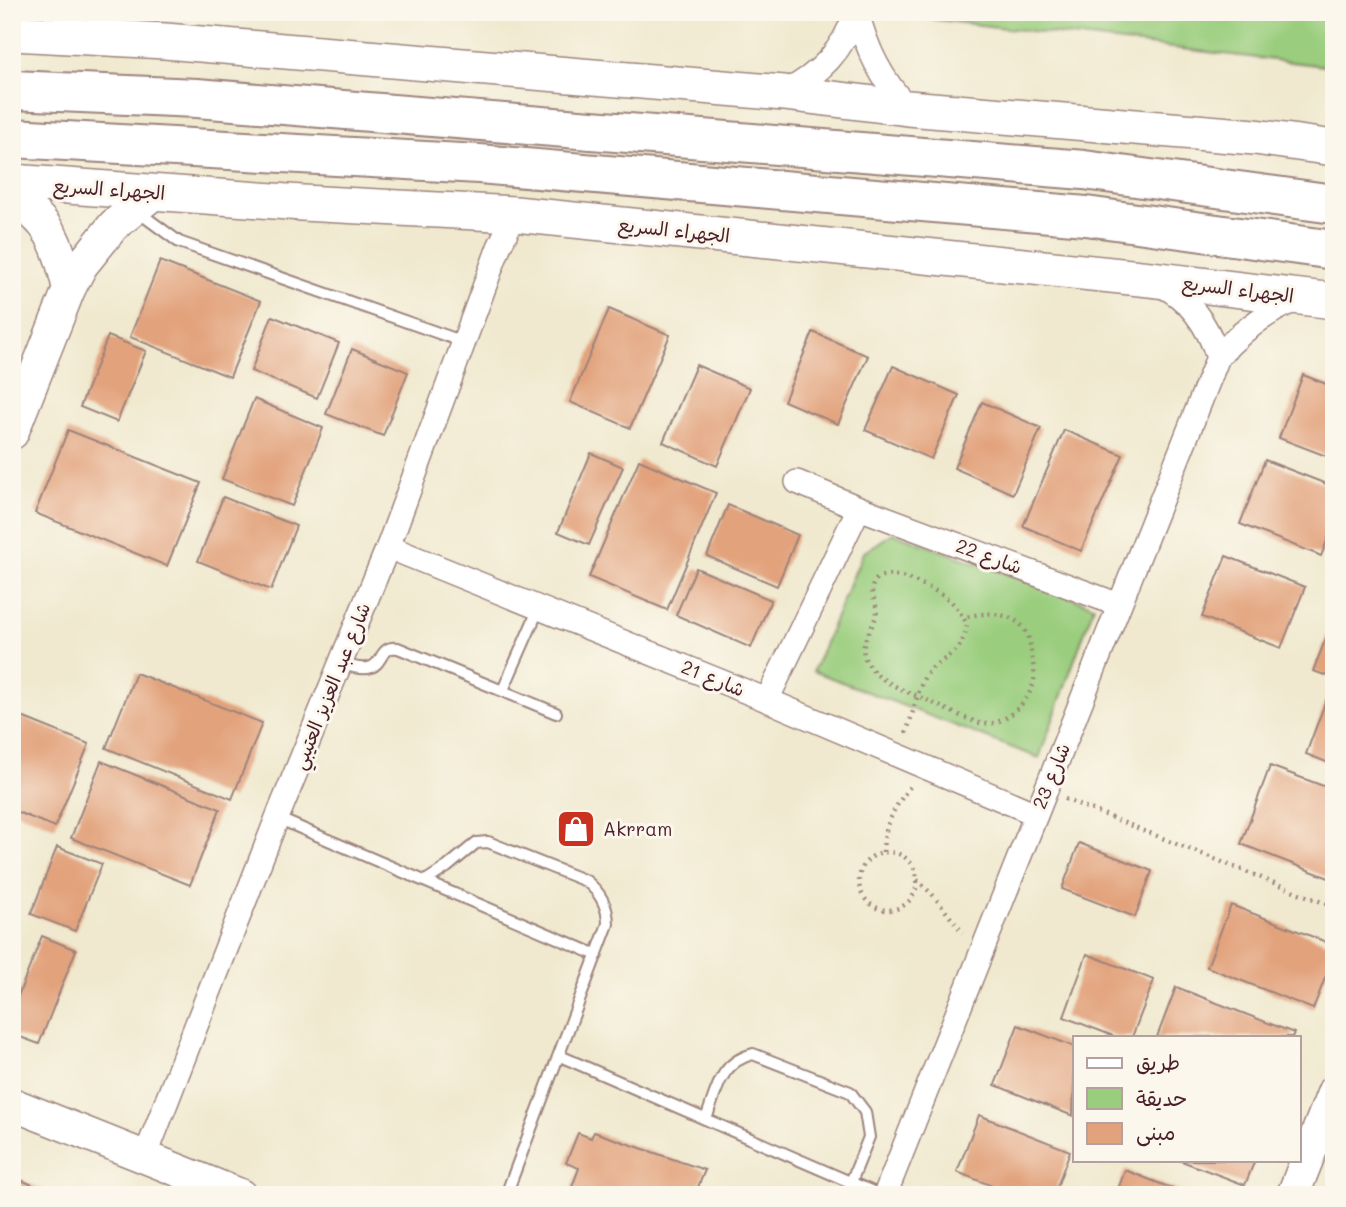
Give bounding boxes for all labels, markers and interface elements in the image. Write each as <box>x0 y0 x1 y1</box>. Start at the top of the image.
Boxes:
street label: الجهراء السريع <box>52 172 166 207</box>
street label: الجهراء السريع <box>617 211 731 250</box>
street label: الجهراء السريع <box>1180 269 1295 310</box>
street label: شارع 22 <box>952 532 1026 581</box>
street label: شارع عبد العزيز العتيبي <box>286 599 380 775</box>
street label: شارع 21 <box>677 654 749 703</box>
street label: شارع 23 <box>1026 739 1077 813</box>
shop icon: Akrram <box>555 808 597 850</box>
place label: Akrram <box>603 816 672 841</box>
legend <box>1073 1036 1300 1162</box>
text: طريق <box>1136 1048 1180 1075</box>
text: حديقة <box>1136 1084 1187 1111</box>
text: مبنى <box>1136 1118 1175 1147</box>

